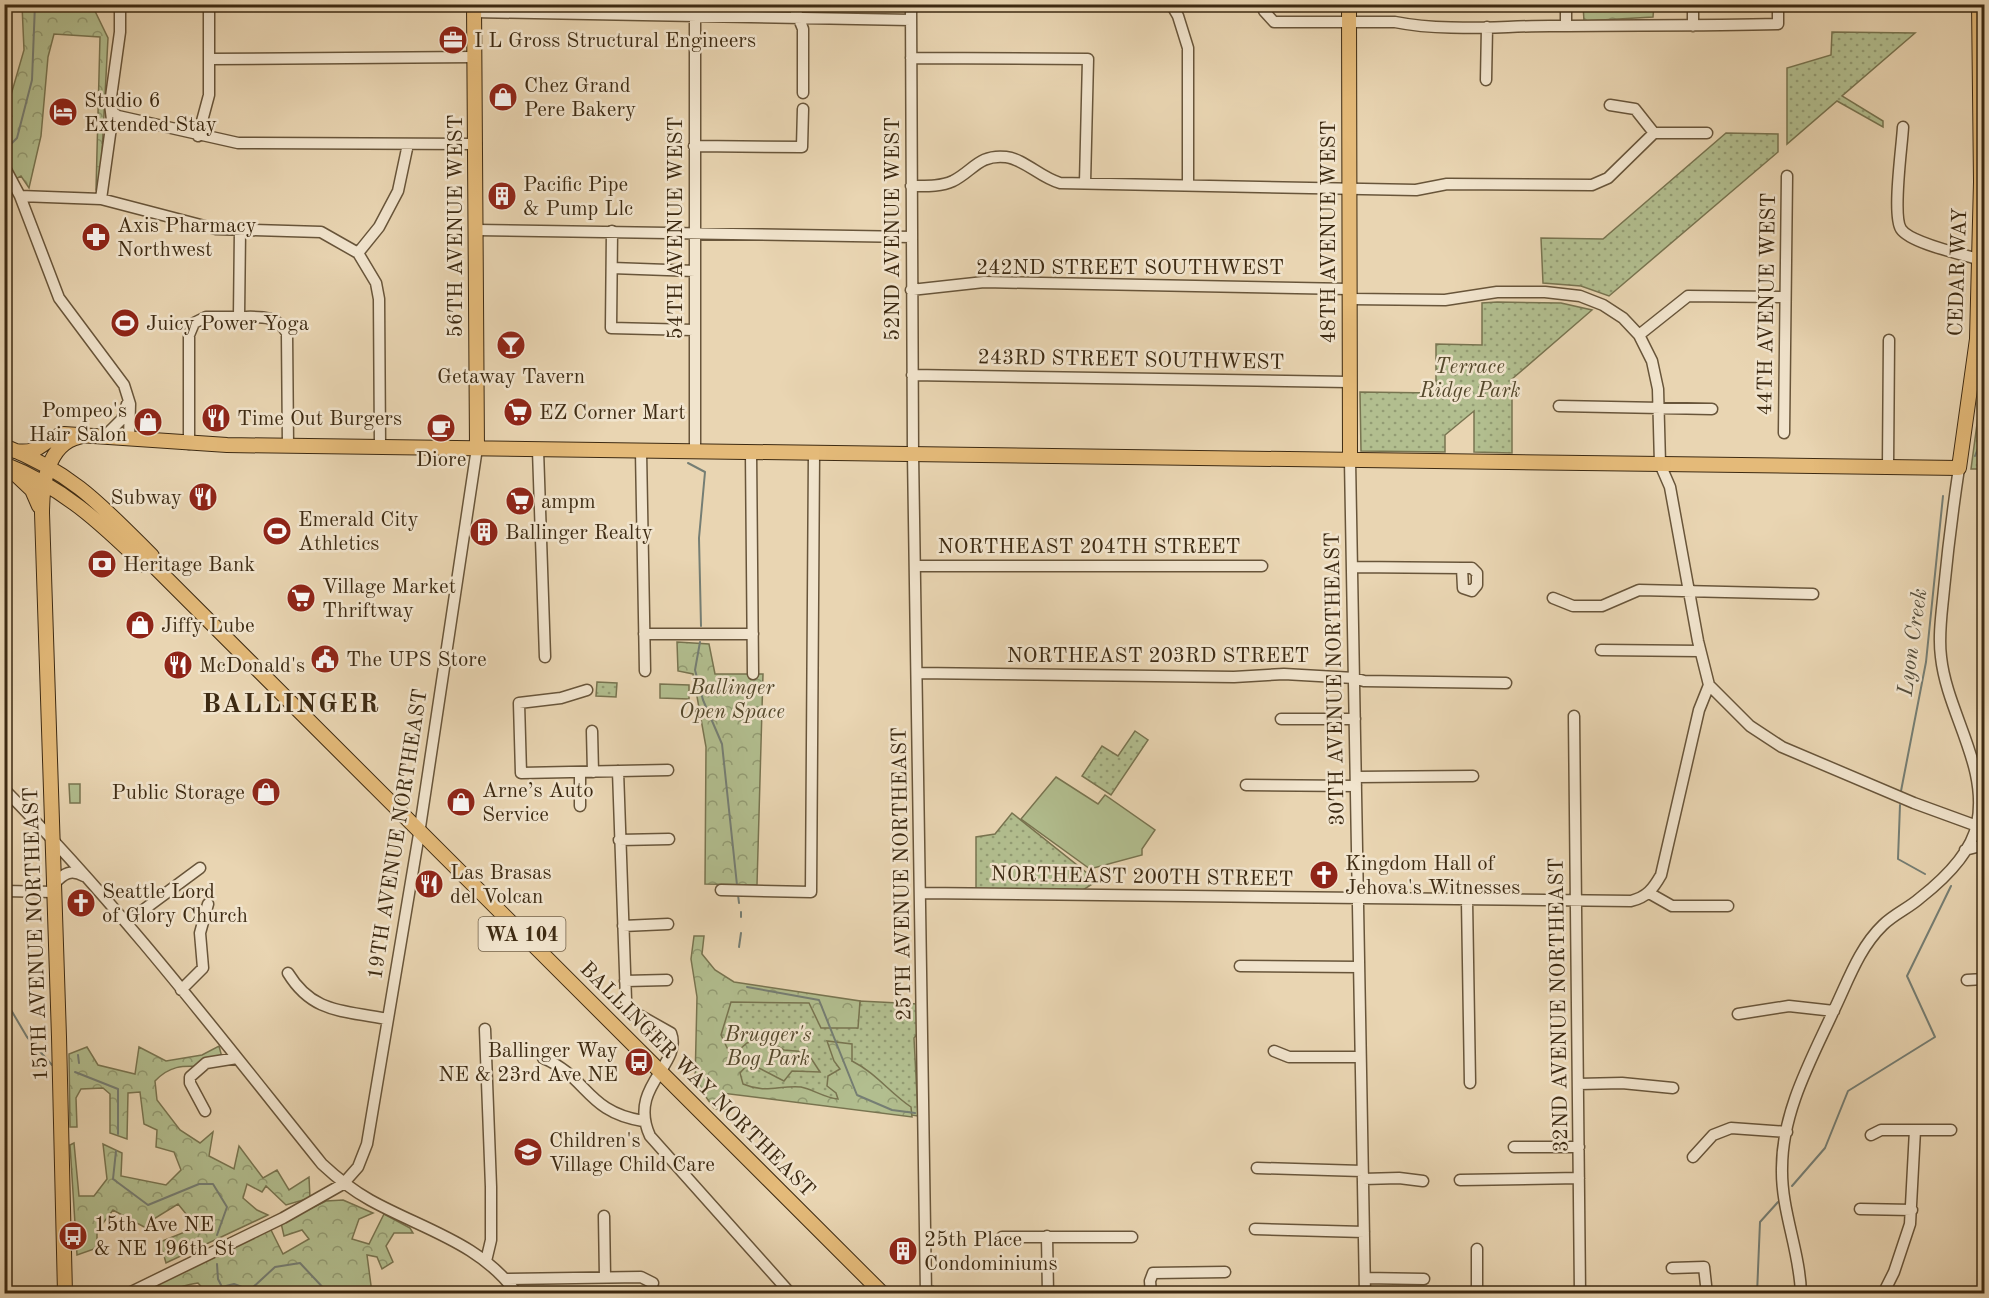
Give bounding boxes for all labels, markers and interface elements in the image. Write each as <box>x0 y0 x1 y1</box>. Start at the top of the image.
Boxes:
office icon: I L Gross Structural Engineers <box>437 24 469 56</box>
place label: I L Gross Structural Engineers <box>474 31 756 52</box>
place label: Chez Grand Pere Bakery <box>524 76 636 121</box>
shop icon: Chez Grand Pere Bakery <box>487 81 519 113</box>
place label: Studio 6 Extended Stay <box>84 91 217 136</box>
hotel icon: Studio 6 Extended Stay <box>47 96 79 128</box>
street label: 56TH AVENUE WEST <box>446 115 467 337</box>
street label: 54TH AVENUE WEST <box>666 117 687 339</box>
street label: 52ND AVENUE WEST <box>883 117 904 341</box>
street label: 48TH AVENUE WEST <box>1319 121 1340 343</box>
place label: Pacific Pipe & Pump Llc <box>523 175 633 220</box>
building icon: Pacific Pipe & Pump Llc <box>486 180 518 212</box>
street label: 44TH AVENUE WEST <box>1755 192 1780 416</box>
street label: CEDAR WAY <box>1946 207 1971 337</box>
place label: Axis Pharmacy Northwest <box>117 216 257 261</box>
pharmacy icon: Axis Pharmacy Northwest <box>80 221 112 253</box>
street label: 242ND STREET SOUTHWEST <box>976 258 1284 279</box>
sports icon: Juicy Power Yoga <box>109 307 141 339</box>
place label: Juicy Power Yoga <box>146 314 309 335</box>
bar icon: Getaway Tavern <box>495 329 527 361</box>
street label: 243RD STREET SOUTHWEST <box>977 347 1285 374</box>
park label: Terrace Ridge Park <box>1418 357 1521 402</box>
place label: Getaway Tavern <box>437 367 585 388</box>
supermarket icon: EZ Corner Mart <box>502 396 534 428</box>
place label: Pompeo's Hair Salon <box>29 401 127 446</box>
restaurant icon: Time Out Burgers <box>200 402 232 434</box>
place label: EZ Corner Mart <box>539 403 686 424</box>
shop icon: Pompeo's Hair Salon <box>132 406 164 438</box>
place label: Time Out Burgers <box>237 409 402 430</box>
cafe icon: Diore <box>425 412 457 444</box>
place label: Diore <box>416 450 466 471</box>
restaurant icon: Subway <box>187 481 219 513</box>
supermarket icon: ampm <box>504 485 536 517</box>
place label: Subway <box>111 488 182 509</box>
place label: ampm <box>541 492 596 513</box>
place label: Emerald City Athletics <box>298 510 419 555</box>
sports icon: Emerald City Athletics <box>261 515 293 547</box>
building icon: Ballinger Realty <box>468 516 500 548</box>
place label: Ballinger Realty <box>505 523 653 544</box>
street label: 30TH AVENUE NORTHEAST <box>1322 532 1349 826</box>
street label: NORTHEAST 204TH STREET <box>938 537 1240 558</box>
bank icon: Heritage Bank <box>86 548 118 580</box>
place label: Heritage Bank <box>123 555 255 576</box>
place label: Village Market Thriftway <box>322 577 456 622</box>
supermarket icon: Village Market Thriftway <box>285 582 317 614</box>
water label: Lyon Creek <box>1894 587 1931 698</box>
shop icon: Jiffy Lube <box>124 609 156 641</box>
place label: Jiffy Lube <box>161 616 255 637</box>
public building icon: The UPS Store <box>309 643 341 675</box>
street label: NORTHEAST 203RD STREET <box>1007 646 1309 667</box>
restaurant icon: McDonald's <box>162 649 194 681</box>
place label: The UPS Store <box>346 650 487 671</box>
place label: McDonald's <box>199 656 305 677</box>
park label: Ballinger Open Space <box>679 678 785 723</box>
street label: 19TH AVENUE NORTHEAST <box>365 687 432 981</box>
district label: BALLINGER <box>202 691 380 718</box>
street label: 25TH AVENUE NORTHEAST <box>889 727 916 1021</box>
shop icon: Public Storage <box>250 776 282 808</box>
place label: Arne’s Auto Service <box>482 781 594 826</box>
place label: Public Storage <box>112 783 245 804</box>
shop icon: Arne’s Auto Service <box>445 786 477 818</box>
street label: 15TH AVENUE NORTHEAST <box>21 787 52 1081</box>
place label: Kingdom Hall of Jehova's Witnesses <box>1345 854 1520 899</box>
street label: 32ND AVENUE NORTHEAST <box>1546 857 1573 1153</box>
church icon: Kingdom Hall of Jehova's Witnesses <box>1308 859 1340 891</box>
place label: Las Brasas del Volcan <box>450 863 552 908</box>
street label: NORTHEAST 200TH STREET <box>990 864 1294 891</box>
restaurant icon: Las Brasas del Volcan <box>413 868 445 900</box>
place label: Seattle Lord of Glory Church <box>102 882 248 927</box>
church icon: Seattle Lord of Glory Church <box>65 887 97 919</box>
road number: WA 104 <box>478 917 566 951</box>
street label: BALLINGER WAY NORTHEAST <box>575 958 819 1202</box>
park label: Brugger's Bog Park <box>723 1025 812 1070</box>
place label: Ballinger Way NE & 23rd Ave NE <box>438 1041 618 1086</box>
bus stop icon: Ballinger Way NE & 23rd Ave NE <box>623 1046 655 1078</box>
place label: Children's Village Child Care <box>549 1131 715 1176</box>
school or university icon: Children's Village Child Care <box>512 1136 544 1168</box>
place label: 15th Ave NE & NE 196th St <box>94 1215 235 1260</box>
bus stop icon: 15th Ave NE & NE 196th St <box>57 1220 89 1252</box>
place label: 25th Place Condominiums <box>924 1230 1058 1275</box>
building icon: 25th Place Condominiums <box>887 1235 919 1267</box>

